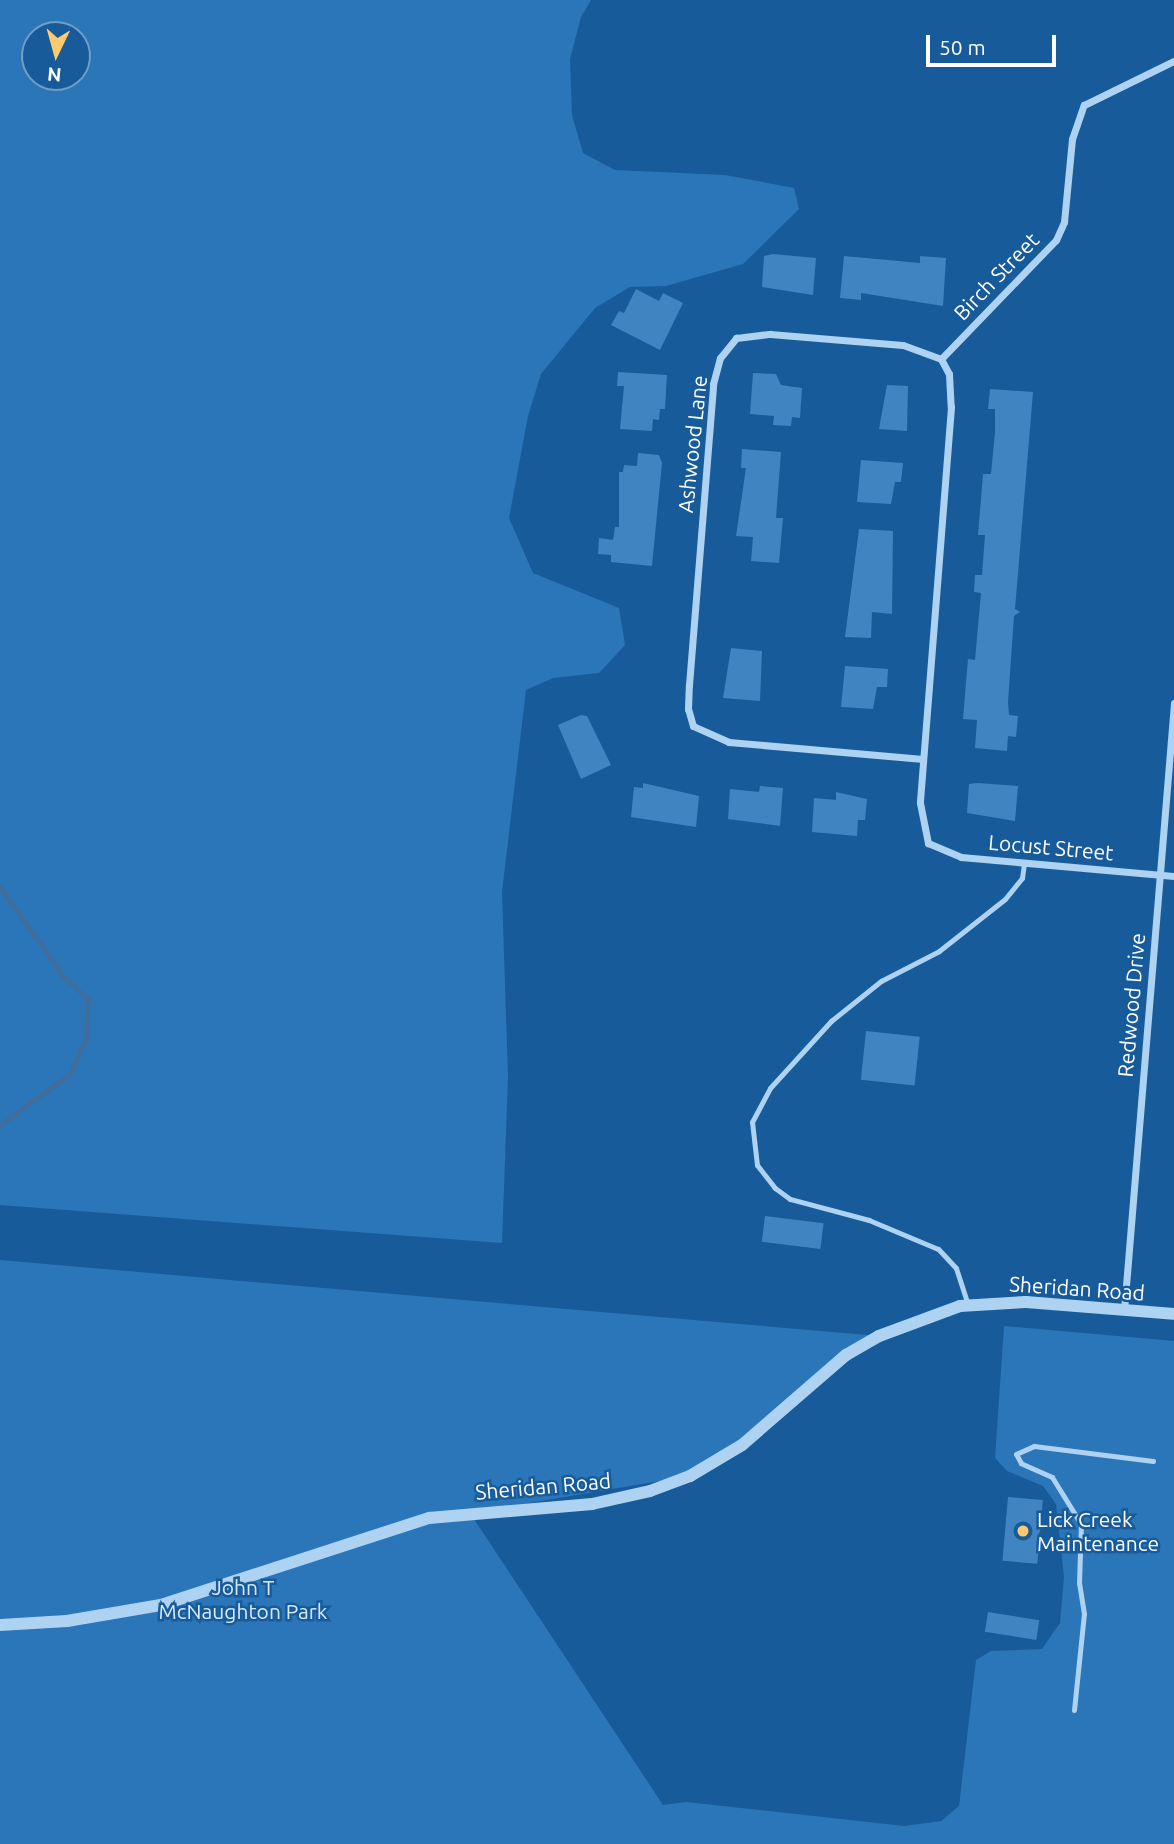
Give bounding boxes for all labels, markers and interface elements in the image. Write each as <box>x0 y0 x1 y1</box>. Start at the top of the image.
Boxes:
north arrow <box>21 21 91 91</box>
scale bar <box>929 21 1058 65</box>
text: 50 m <box>939 35 986 59</box>
text: N <box>46 63 62 87</box>
street label: Birch Street <box>948 227 1044 325</box>
street label: Ashwood Lane <box>672 374 712 514</box>
street label: Locust Street <box>987 829 1115 865</box>
street label: Redwood Drive <box>1112 932 1150 1078</box>
street label: Sheridan Road <box>1008 1271 1146 1305</box>
street label: Sheridan Road <box>474 1468 612 1504</box>
place label: Lick Creek Maintenance <box>1037 1506 1159 1556</box>
marker: Lick Creek Maintenance <box>1015 1523 1031 1539</box>
park label: John T McNaughton Park <box>159 1574 327 1624</box>

